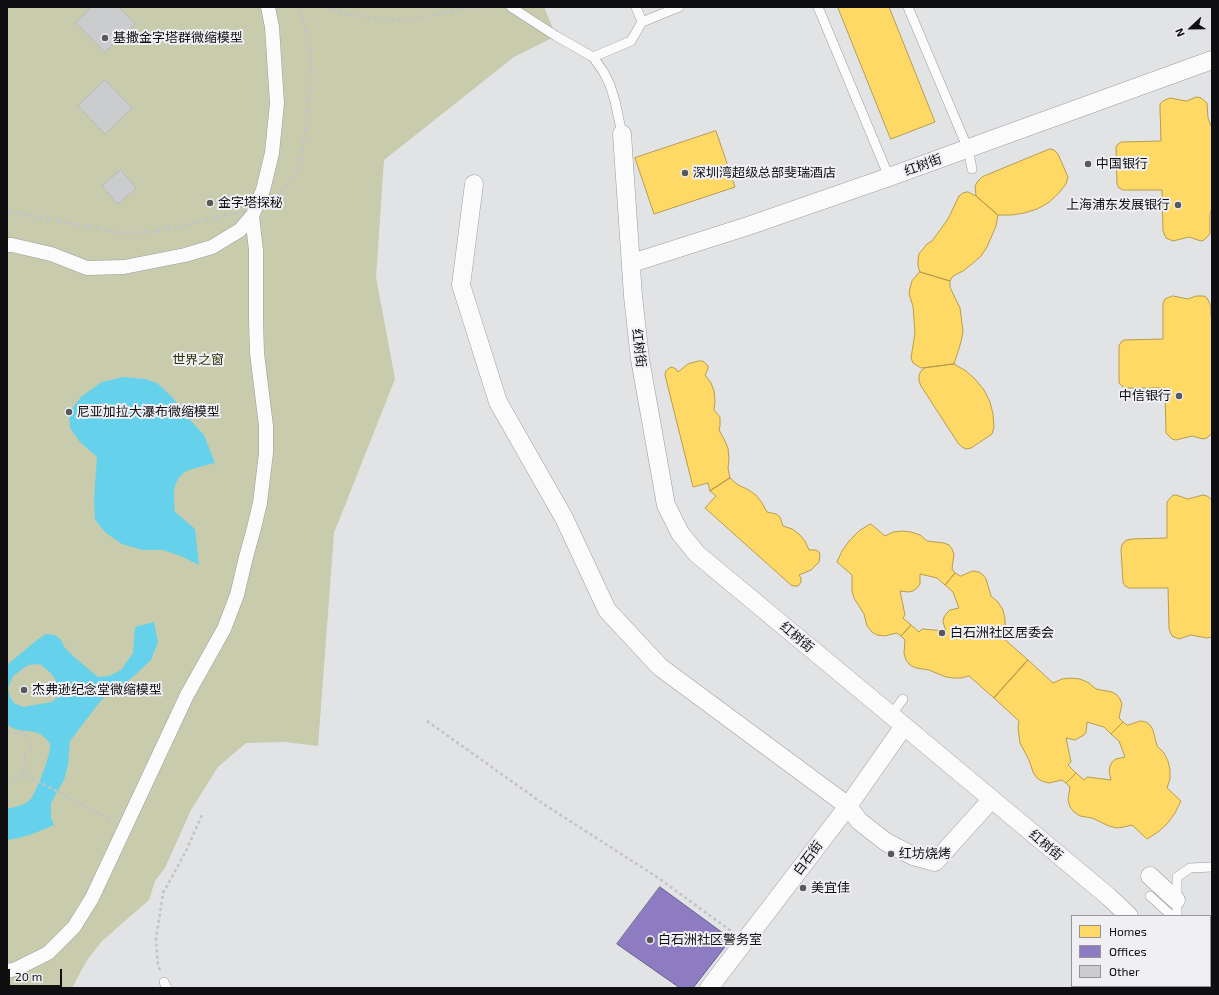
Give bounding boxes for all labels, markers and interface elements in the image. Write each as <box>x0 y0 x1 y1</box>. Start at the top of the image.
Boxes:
north arrow <box>1171 8 1211 48</box>
text: N <box>1172 27 1187 39</box>
place label: 基撒金字塔群微缩模型 <box>113 30 243 46</box>
marker: 基撒金字塔群微缩模型 <box>100 33 110 43</box>
street label: 红树街 <box>902 151 944 179</box>
place label: 中国银行 <box>1096 156 1148 172</box>
marker: 中国银行 <box>1083 159 1093 169</box>
place label: 深圳湾超级总部斐瑞酒店 <box>693 165 836 181</box>
marker: 深圳湾超级总部斐瑞酒店 <box>680 168 690 178</box>
place label: 金字塔探秘 <box>218 195 283 211</box>
place label: 上海浦东发展银行 <box>1066 197 1170 213</box>
marker: 金字塔探秘 <box>205 198 215 208</box>
marker: 上海浦东发展银行 <box>1173 200 1183 210</box>
street label: 红树街 <box>629 328 649 368</box>
park label: 世界之窗 <box>172 352 224 368</box>
place label: 中信银行 <box>1119 388 1171 404</box>
marker: 中信银行 <box>1174 391 1184 401</box>
place label: 尼亚加拉大瀑布微缩模型 <box>77 404 220 420</box>
marker: 尼亚加拉大瀑布微缩模型 <box>64 407 74 417</box>
street label: 红树街 <box>777 618 817 656</box>
place label: 白石洲社区居委会 <box>950 625 1054 641</box>
marker: 白石洲社区居委会 <box>937 628 947 638</box>
place label: 杰弗逊纪念堂微缩模型 <box>32 682 162 698</box>
marker: 杰弗逊纪念堂微缩模型 <box>19 685 29 695</box>
street label: 红树街 <box>1026 826 1066 864</box>
street label: 白石街 <box>790 838 826 878</box>
place label: 红坊烧烤 <box>899 846 951 862</box>
marker: 红坊烧烤 <box>886 849 896 859</box>
place label: 美宜佳 <box>811 880 850 896</box>
marker: 美宜佳 <box>798 883 808 893</box>
legend <box>1071 915 1211 987</box>
text: Homes <box>1109 924 1147 938</box>
place label: 白石洲社区警务室 <box>658 932 762 948</box>
marker: 白石洲社区警务室 <box>645 935 655 945</box>
text: Offices <box>1109 944 1146 958</box>
scale bar <box>10 961 64 987</box>
text: Other <box>1109 964 1140 978</box>
text: 20 m <box>15 969 42 983</box>

